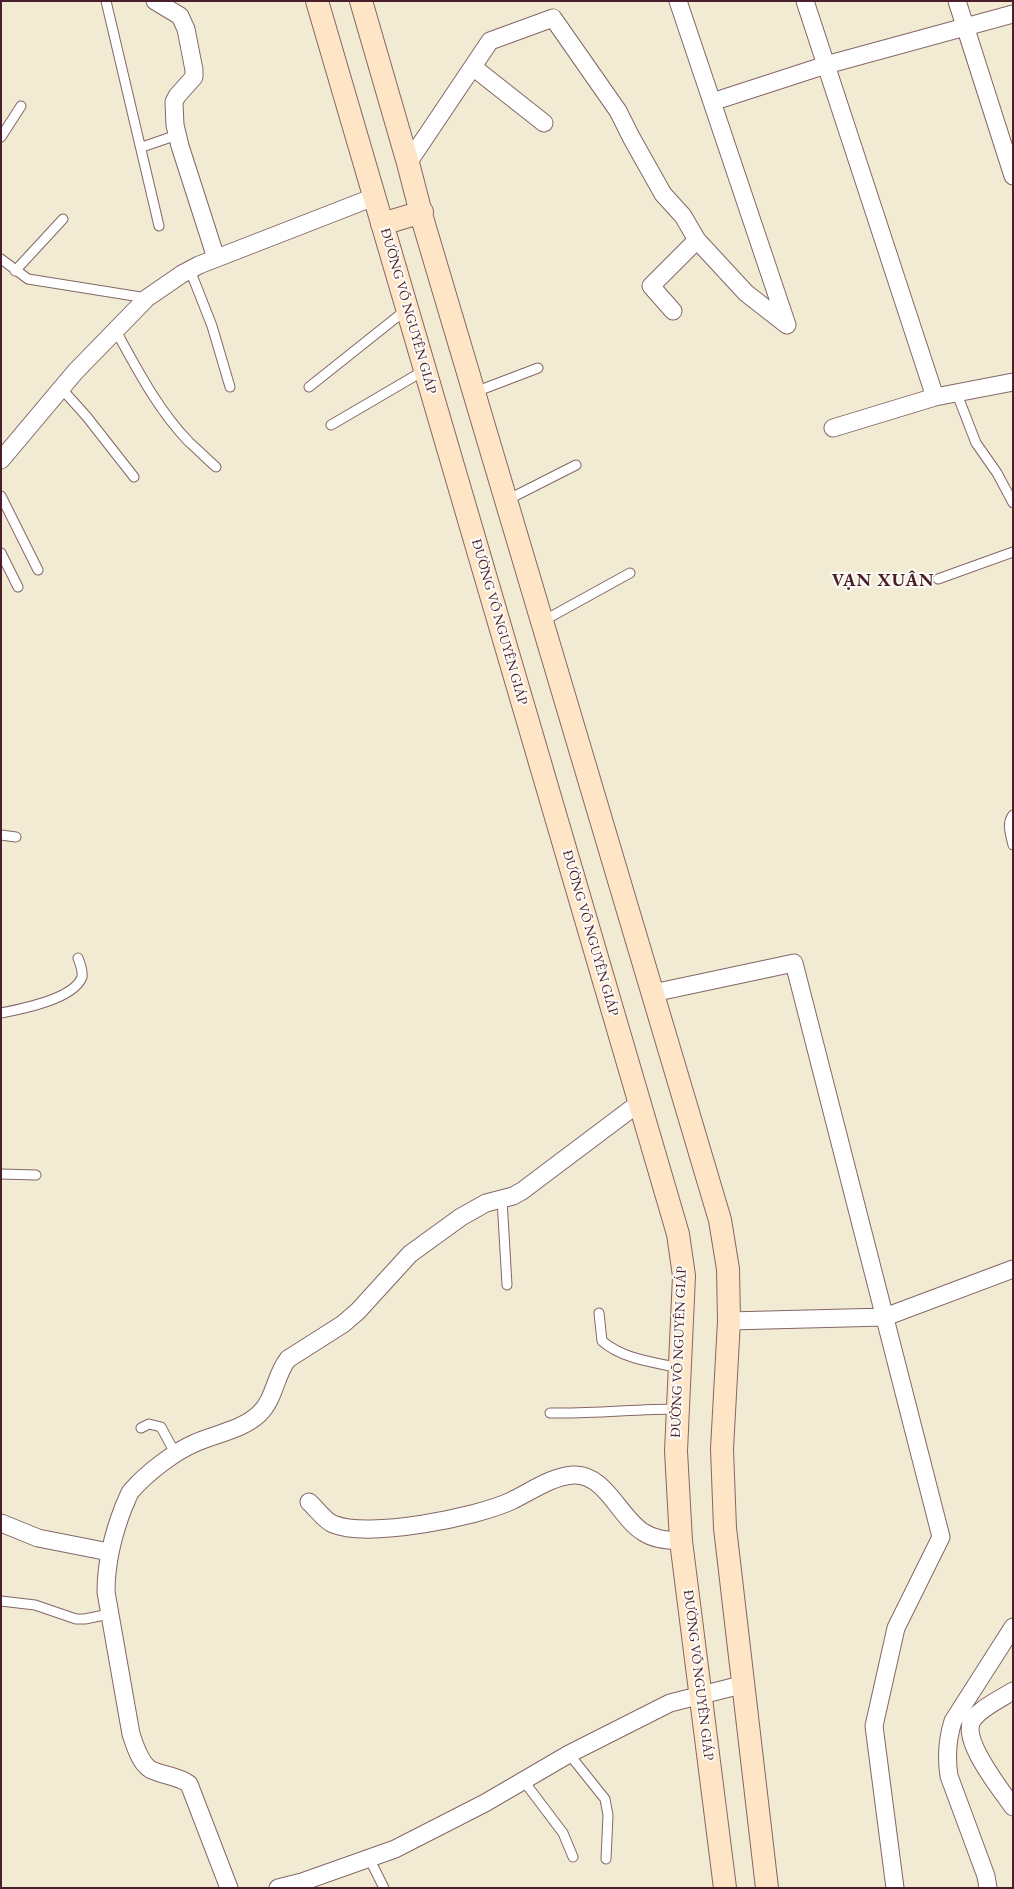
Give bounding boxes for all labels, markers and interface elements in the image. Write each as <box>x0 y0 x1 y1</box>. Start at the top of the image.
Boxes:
street label: ĐƯỜNG VÕ NGUYÊN GIÁP <box>376 226 440 396</box>
street label: ĐƯỜNG VÕ NGUYÊN GIÁP <box>467 537 531 707</box>
district label: VẠN XUÂN <box>832 570 934 592</box>
street label: ĐƯỜNG VÕ NGUYÊN GIÁP <box>558 848 622 1018</box>
street label: ĐƯỜNG VÕ NGUYÊN GIÁP <box>668 1266 690 1438</box>
street label: ĐƯỜNG VÕ NGUYÊN GIÁP <box>679 1589 717 1761</box>

